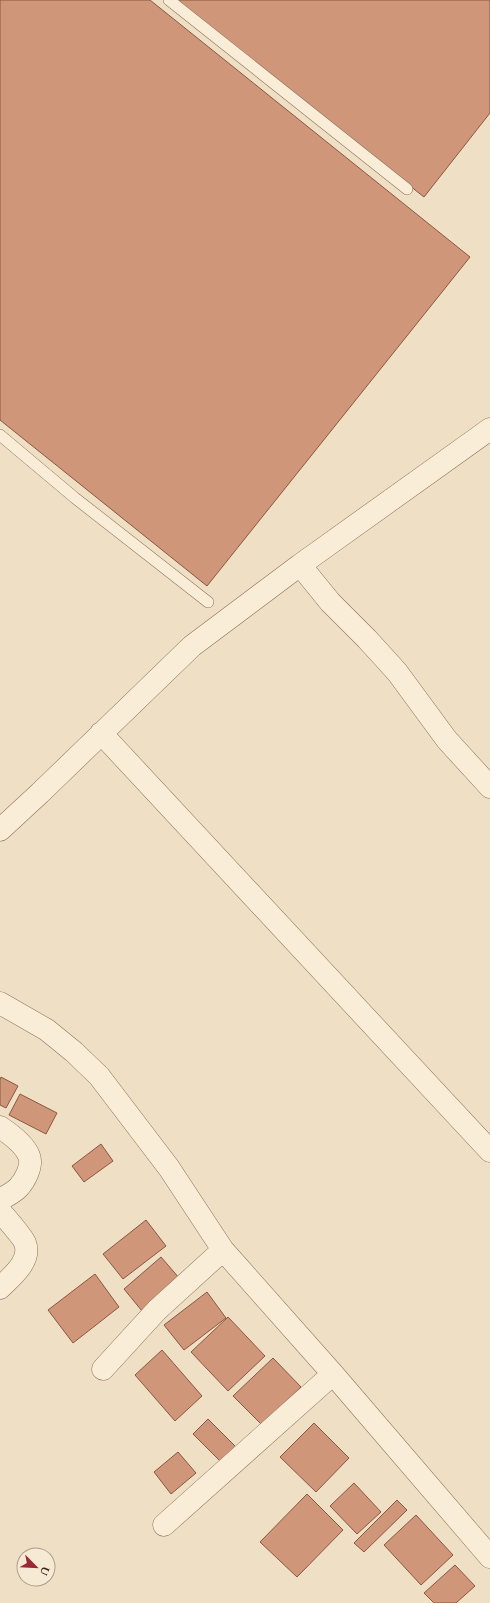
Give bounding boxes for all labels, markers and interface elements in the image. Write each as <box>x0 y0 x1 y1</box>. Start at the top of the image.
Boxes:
north arrow <box>16 1547 56 1587</box>
text: U <box>35 1563 54 1579</box>

